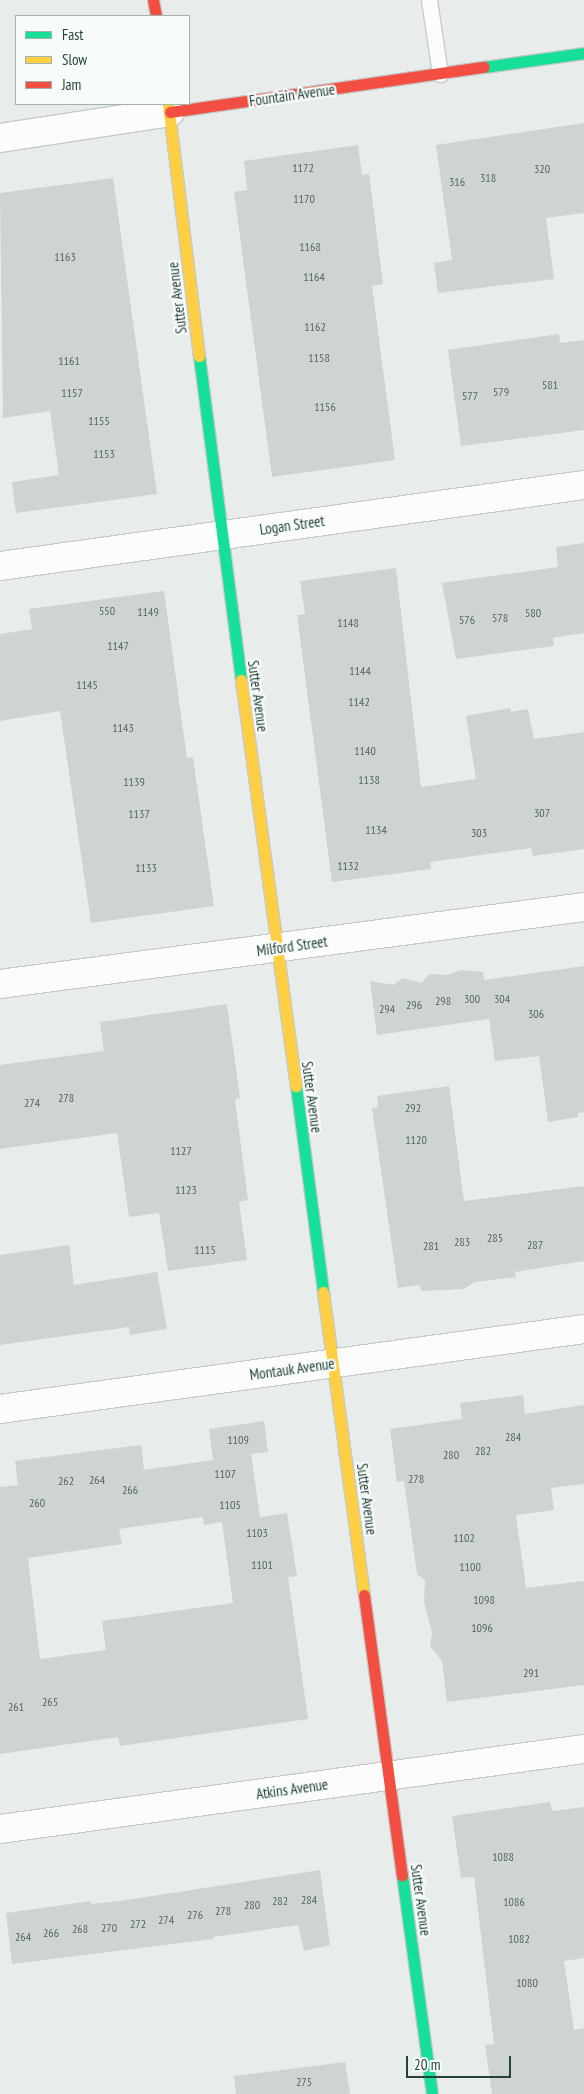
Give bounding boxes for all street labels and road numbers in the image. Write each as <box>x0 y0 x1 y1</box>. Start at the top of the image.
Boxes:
street label: Fountain Avenue <box>248 80 336 110</box>
street label: Sutter Avenue <box>164 261 190 335</box>
street label: Logan Street <box>258 512 326 538</box>
street label: Sutter Avenue <box>244 659 272 733</box>
street label: Milford Street <box>255 932 329 960</box>
street label: Sutter Avenue <box>298 1060 326 1134</box>
street label: Montauk Avenue <box>248 1354 336 1384</box>
street label: Sutter Avenue <box>353 1462 381 1536</box>
street label: Atkins Avenue <box>255 1775 329 1803</box>
street label: Sutter Avenue <box>407 1863 435 1937</box>

